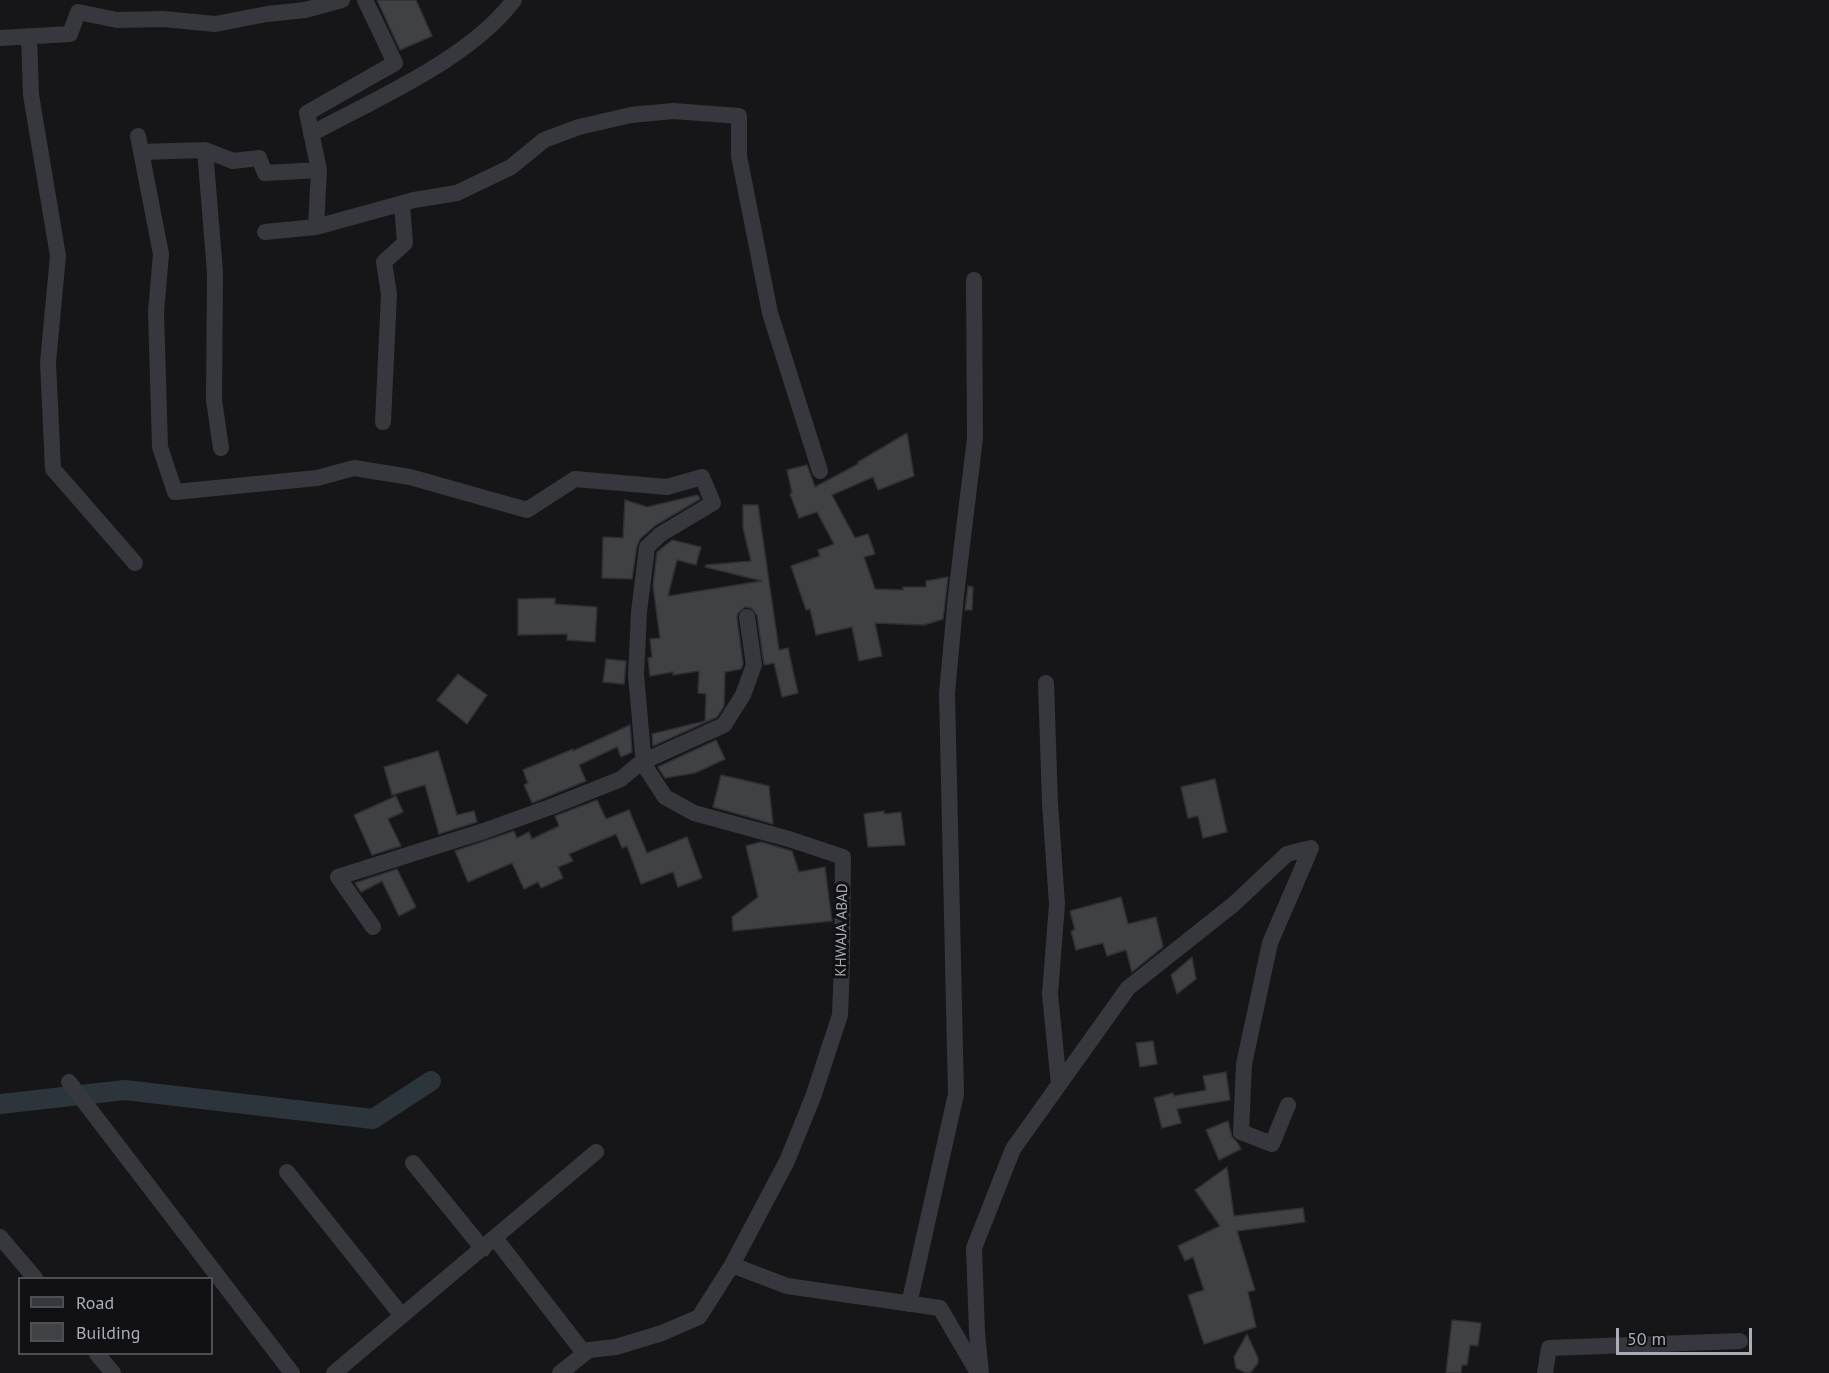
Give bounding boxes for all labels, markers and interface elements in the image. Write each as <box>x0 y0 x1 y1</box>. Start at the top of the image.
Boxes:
street label: KHWAJA ABAD <box>832 883 852 977</box>
legend <box>18 1277 213 1355</box>
text: Road <box>76 1291 114 1314</box>
scale bar <box>1619 1316 1756 1354</box>
text: Building <box>76 1321 140 1344</box>
text: 50 m <box>1627 1327 1666 1350</box>

